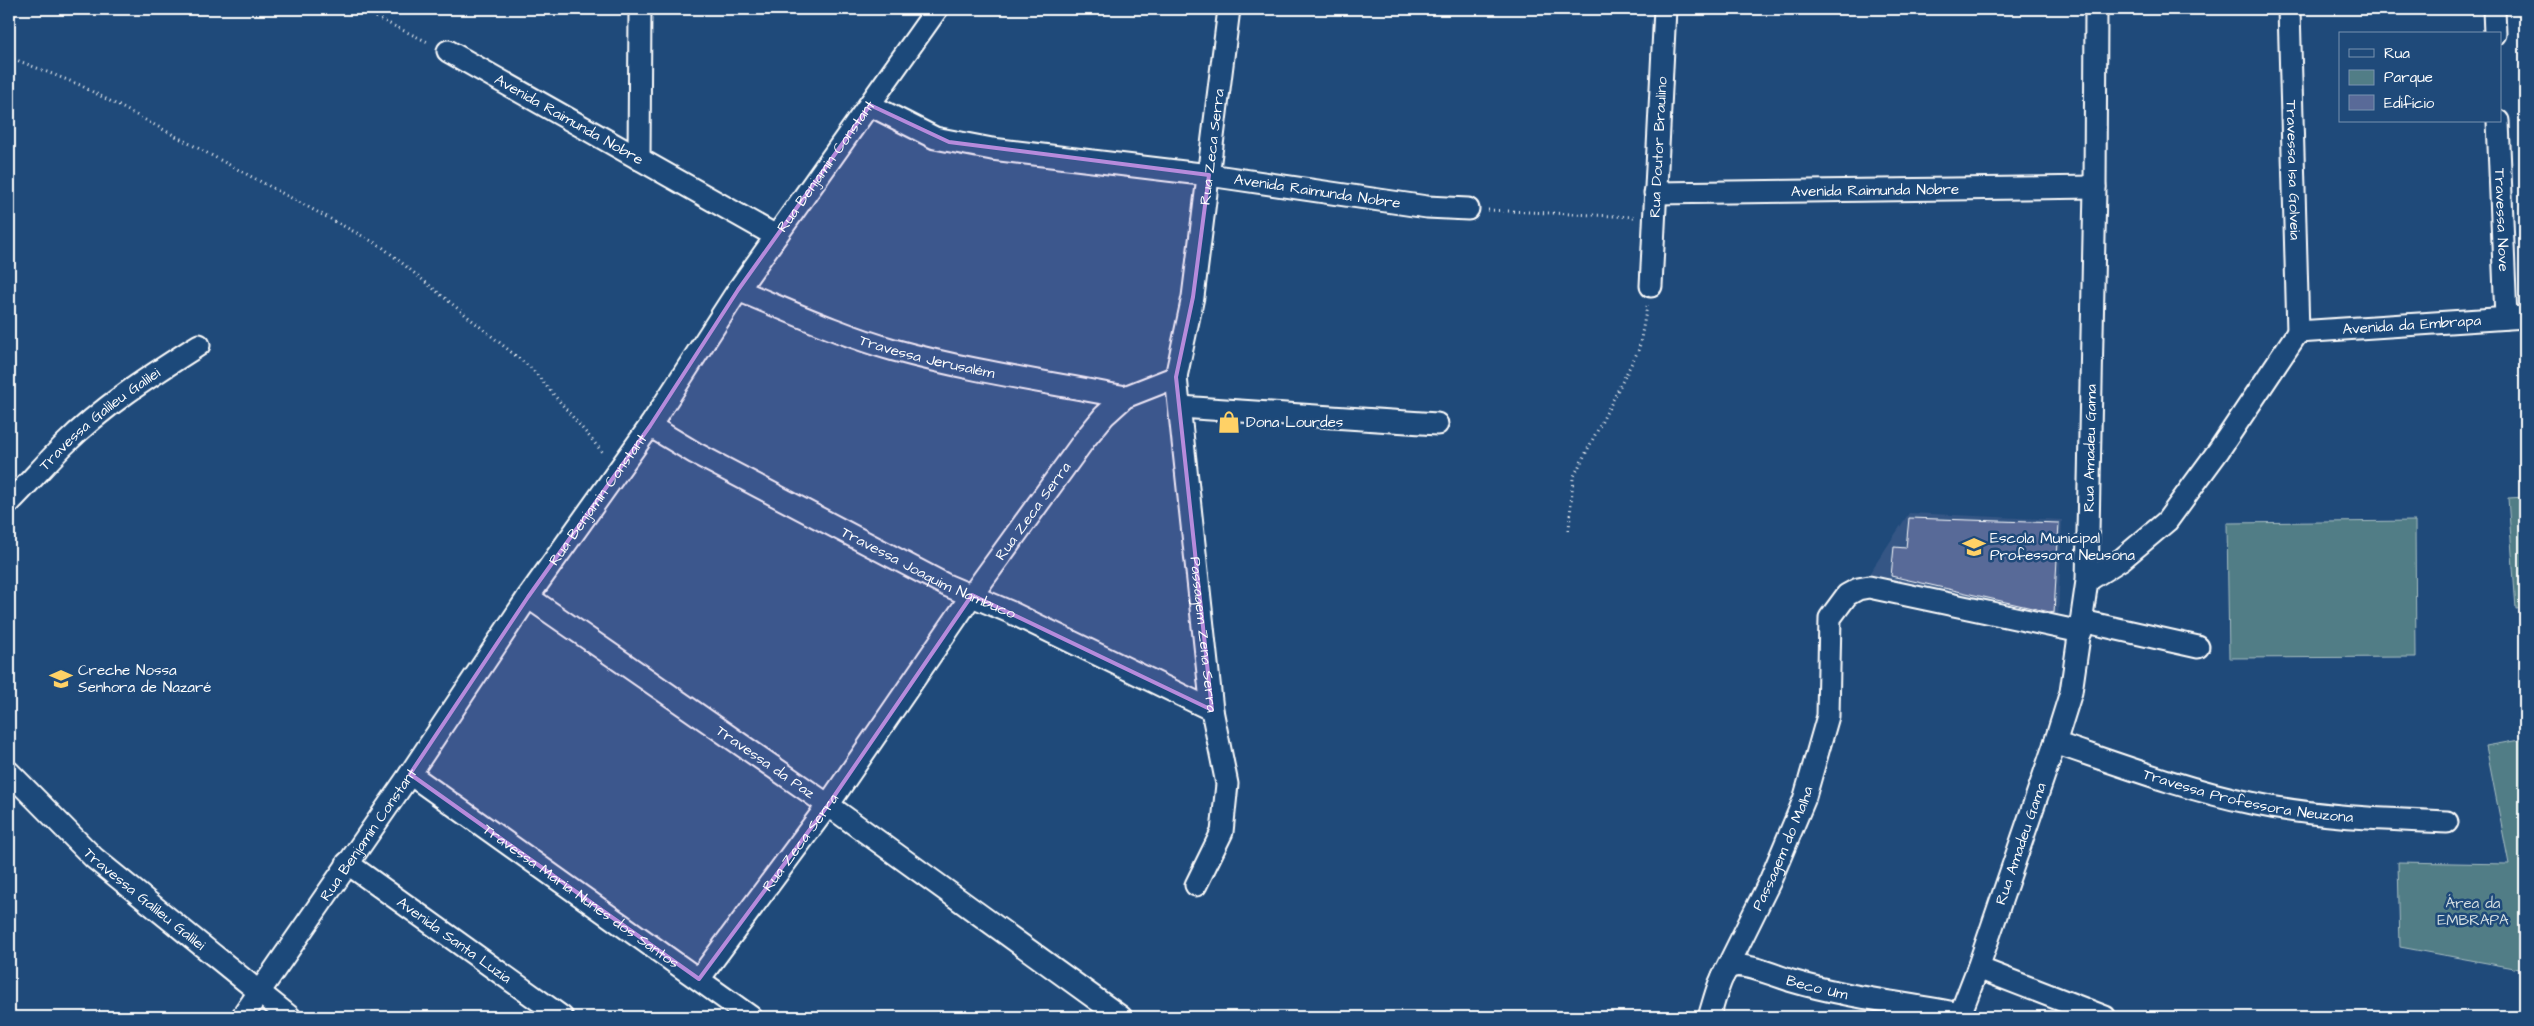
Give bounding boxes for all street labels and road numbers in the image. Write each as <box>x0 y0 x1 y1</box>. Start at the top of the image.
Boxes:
street label: Avenida Raimunda Nobre <box>490 69 647 170</box>
street label: Rua Doutor Braulino <box>1644 76 1673 218</box>
street label: Rua Zeca Serra <box>1195 87 1230 206</box>
street label: Rua Benjamin Constant <box>772 96 880 237</box>
street label: Travessa Isa Golveia <box>2281 99 2305 241</box>
street label: Travessa Nove <box>2489 168 2514 272</box>
street label: Avenida Raimunda Nobre <box>1233 169 1402 214</box>
street label: Avenida Raimunda Nobre <box>1791 179 1959 202</box>
street label: Avenida da Embrapa <box>2342 310 2482 340</box>
street label: Travessa Jerusalém <box>856 330 997 384</box>
street label: Travessa Galileu Galilei <box>35 362 165 476</box>
street label: Rua Amadeu Gama <box>2078 384 2102 512</box>
street label: Rua Benjamin Constant <box>544 430 652 570</box>
street label: Rua Zeca Serra <box>990 457 1076 565</box>
street label: Travessa Joaquim Nambuco <box>837 522 1020 625</box>
street label: Passagem Zena Serra <box>1184 556 1222 714</box>
street label: Travessa da Paz <box>712 720 819 804</box>
street label: Rua Benjamin Constant <box>315 764 422 905</box>
street label: Travessa Professora Neuzona <box>2140 764 2354 828</box>
street label: Rua Amadeu Gama <box>1990 780 2052 908</box>
street label: Passagem do Malha <box>1747 784 1818 914</box>
street label: Rua Zeca Serra <box>757 789 844 896</box>
street label: Travessa Maria Nunes dos Santos <box>478 819 684 974</box>
street label: Travessa Galileu Galilei <box>78 843 210 956</box>
street label: Avenida Santa Luzia <box>392 892 516 989</box>
street label: Beco Um <box>1784 970 1850 1005</box>

